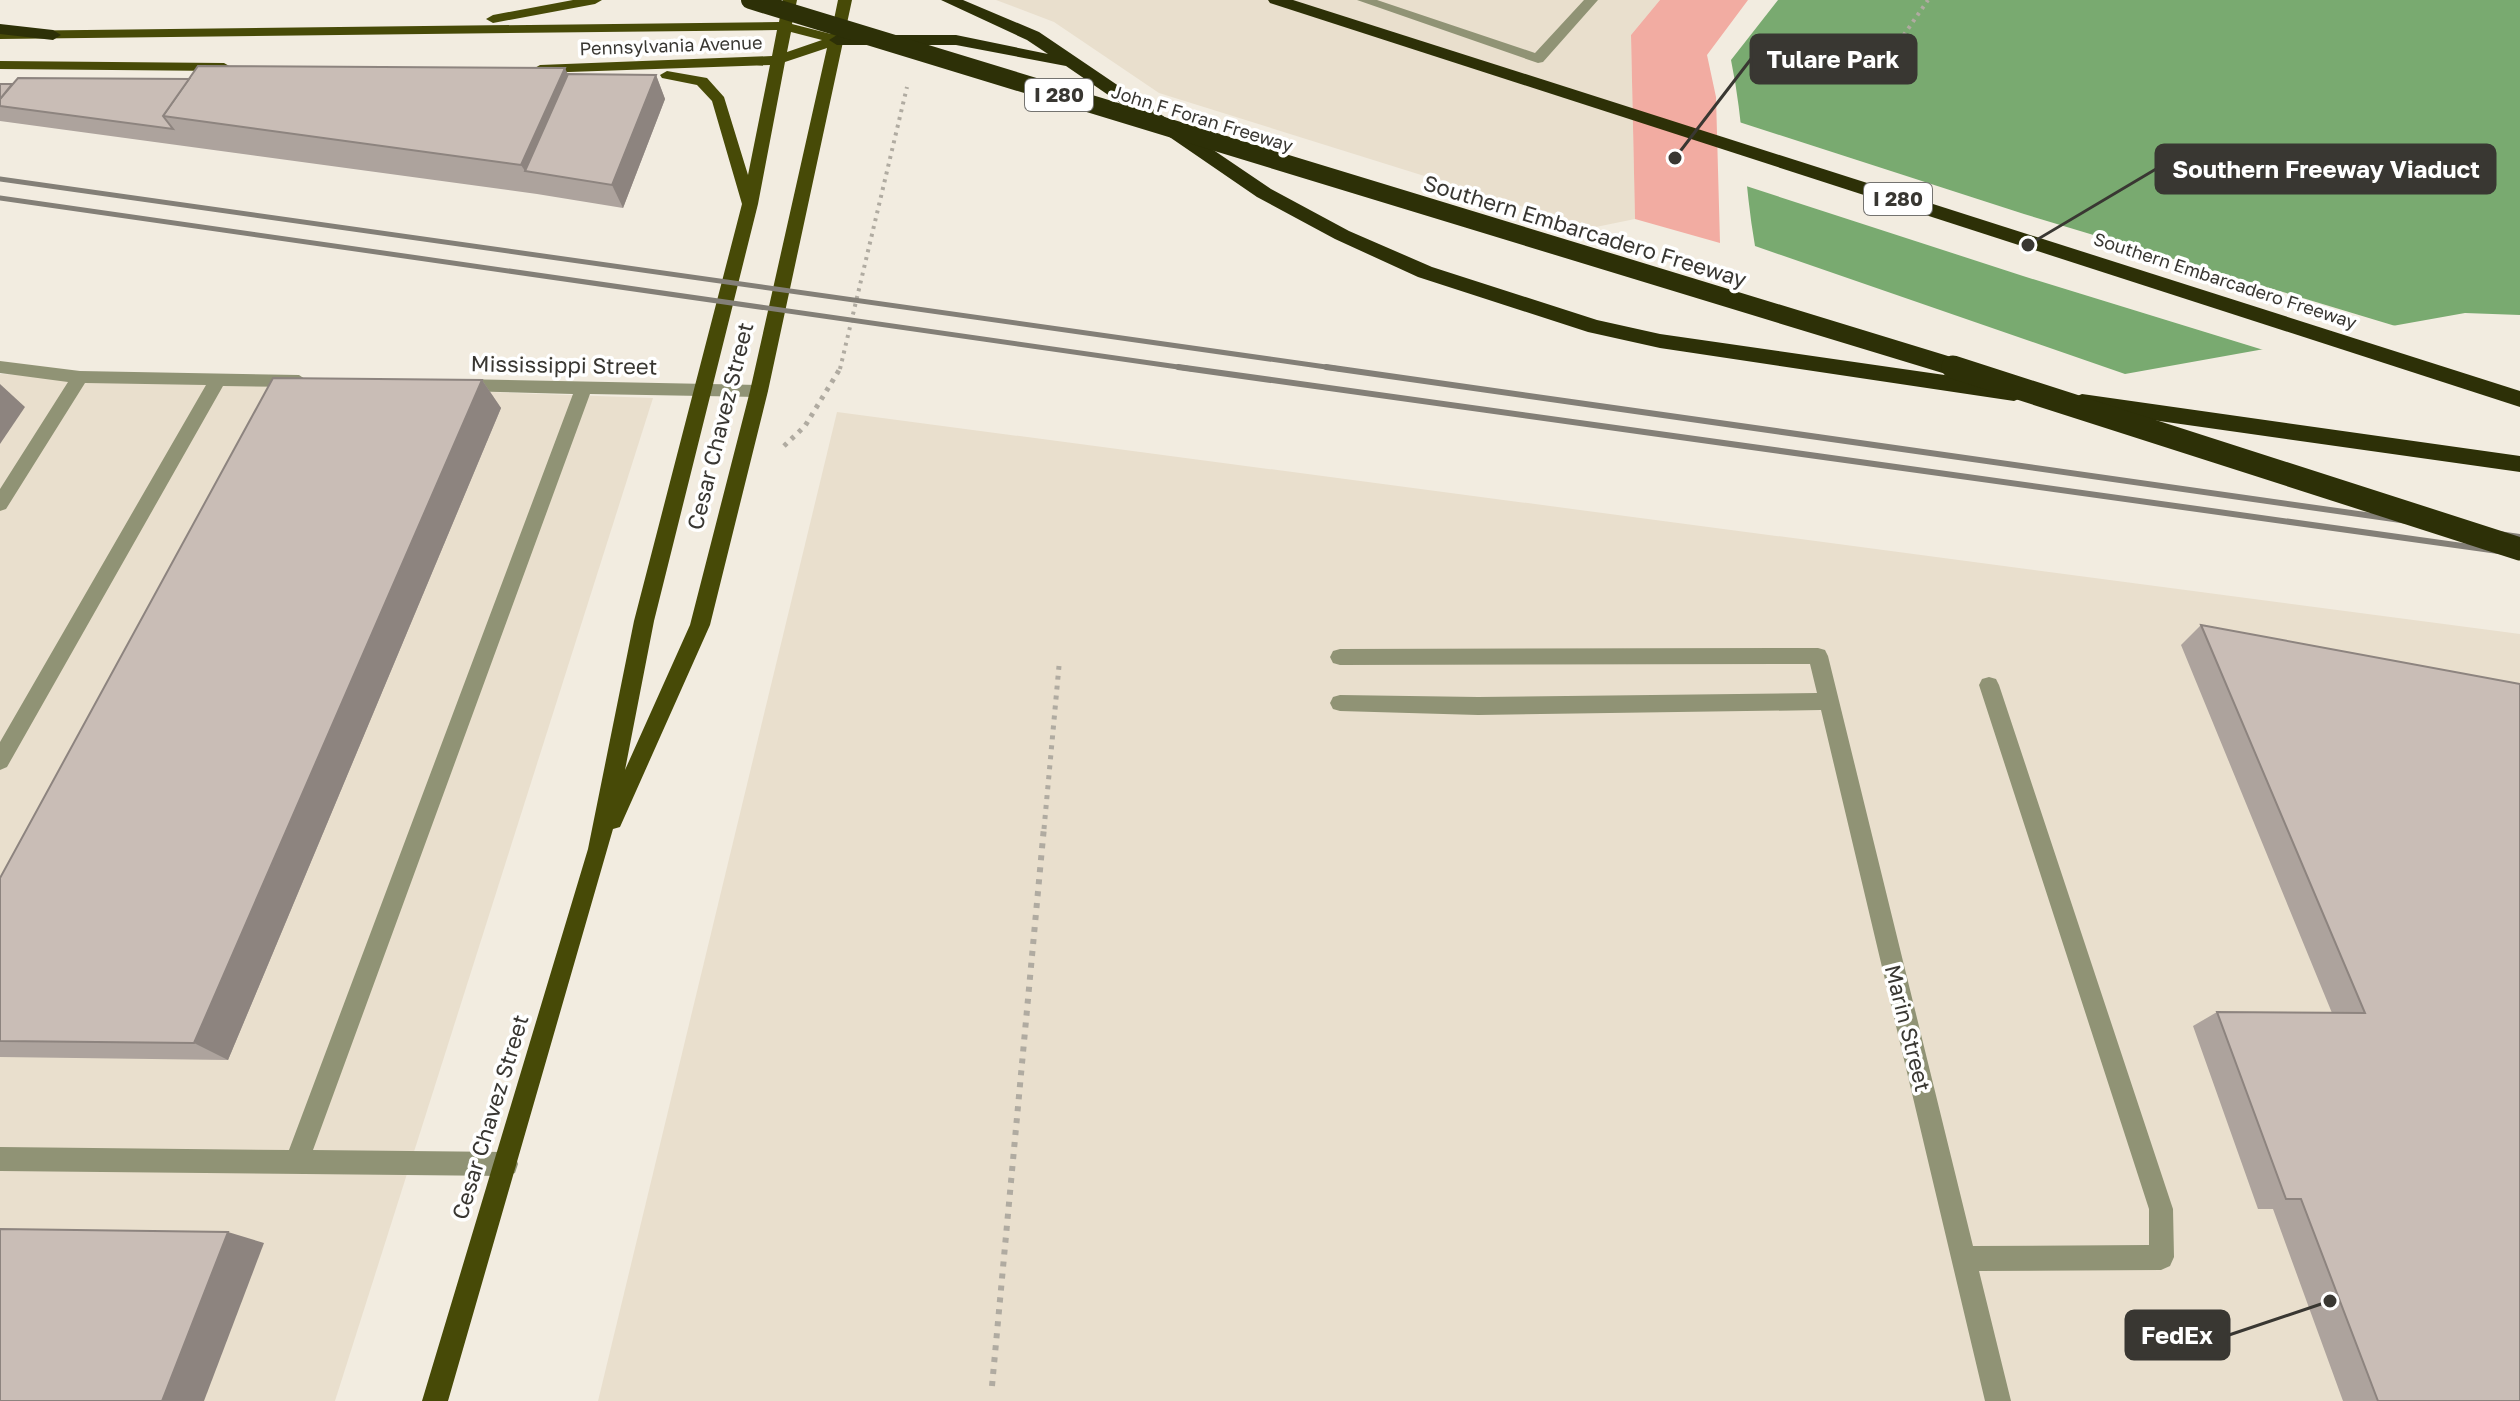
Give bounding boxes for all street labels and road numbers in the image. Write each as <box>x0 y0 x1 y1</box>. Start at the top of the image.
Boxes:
street label: Pennsylvania Avenue <box>579 31 763 59</box>
road number: I 280 <box>1025 79 1093 111</box>
street label: John F Foran Freeway <box>1109 80 1296 156</box>
street label: Southern Embarcadero Freeway <box>1420 168 1750 293</box>
road number: I 280 <box>1864 183 1932 215</box>
street label: Southern Embarcadero Freeway <box>2091 227 2360 333</box>
street label: Cesar Chavez Street <box>681 319 758 532</box>
street label: Mississippi Street <box>470 349 658 380</box>
street label: Marin Street <box>1880 962 1937 1094</box>
street label: Cesar Chavez Street <box>445 1011 534 1223</box>

